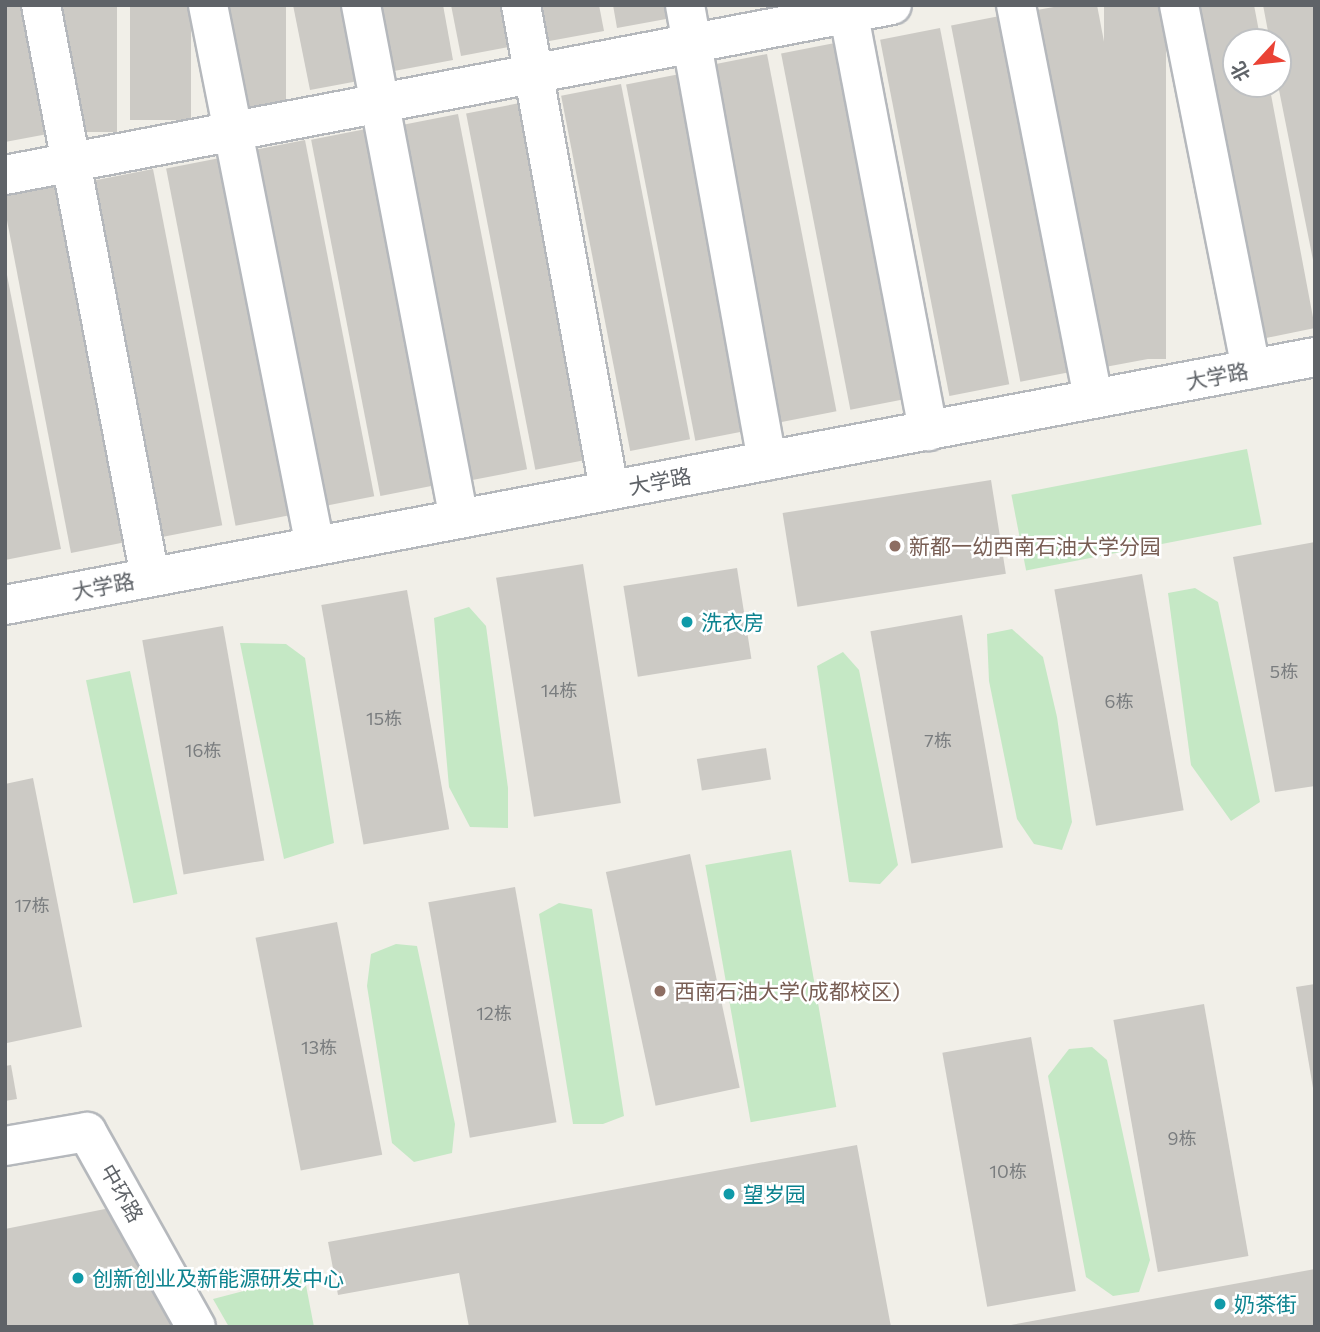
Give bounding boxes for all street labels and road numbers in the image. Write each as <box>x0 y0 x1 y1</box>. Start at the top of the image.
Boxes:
street label: 大学路 <box>1184 358 1250 394</box>
street label: 大学路 <box>627 463 693 499</box>
street label: 大学路 <box>70 568 136 604</box>
street label: 中环路 <box>95 1159 149 1227</box>

